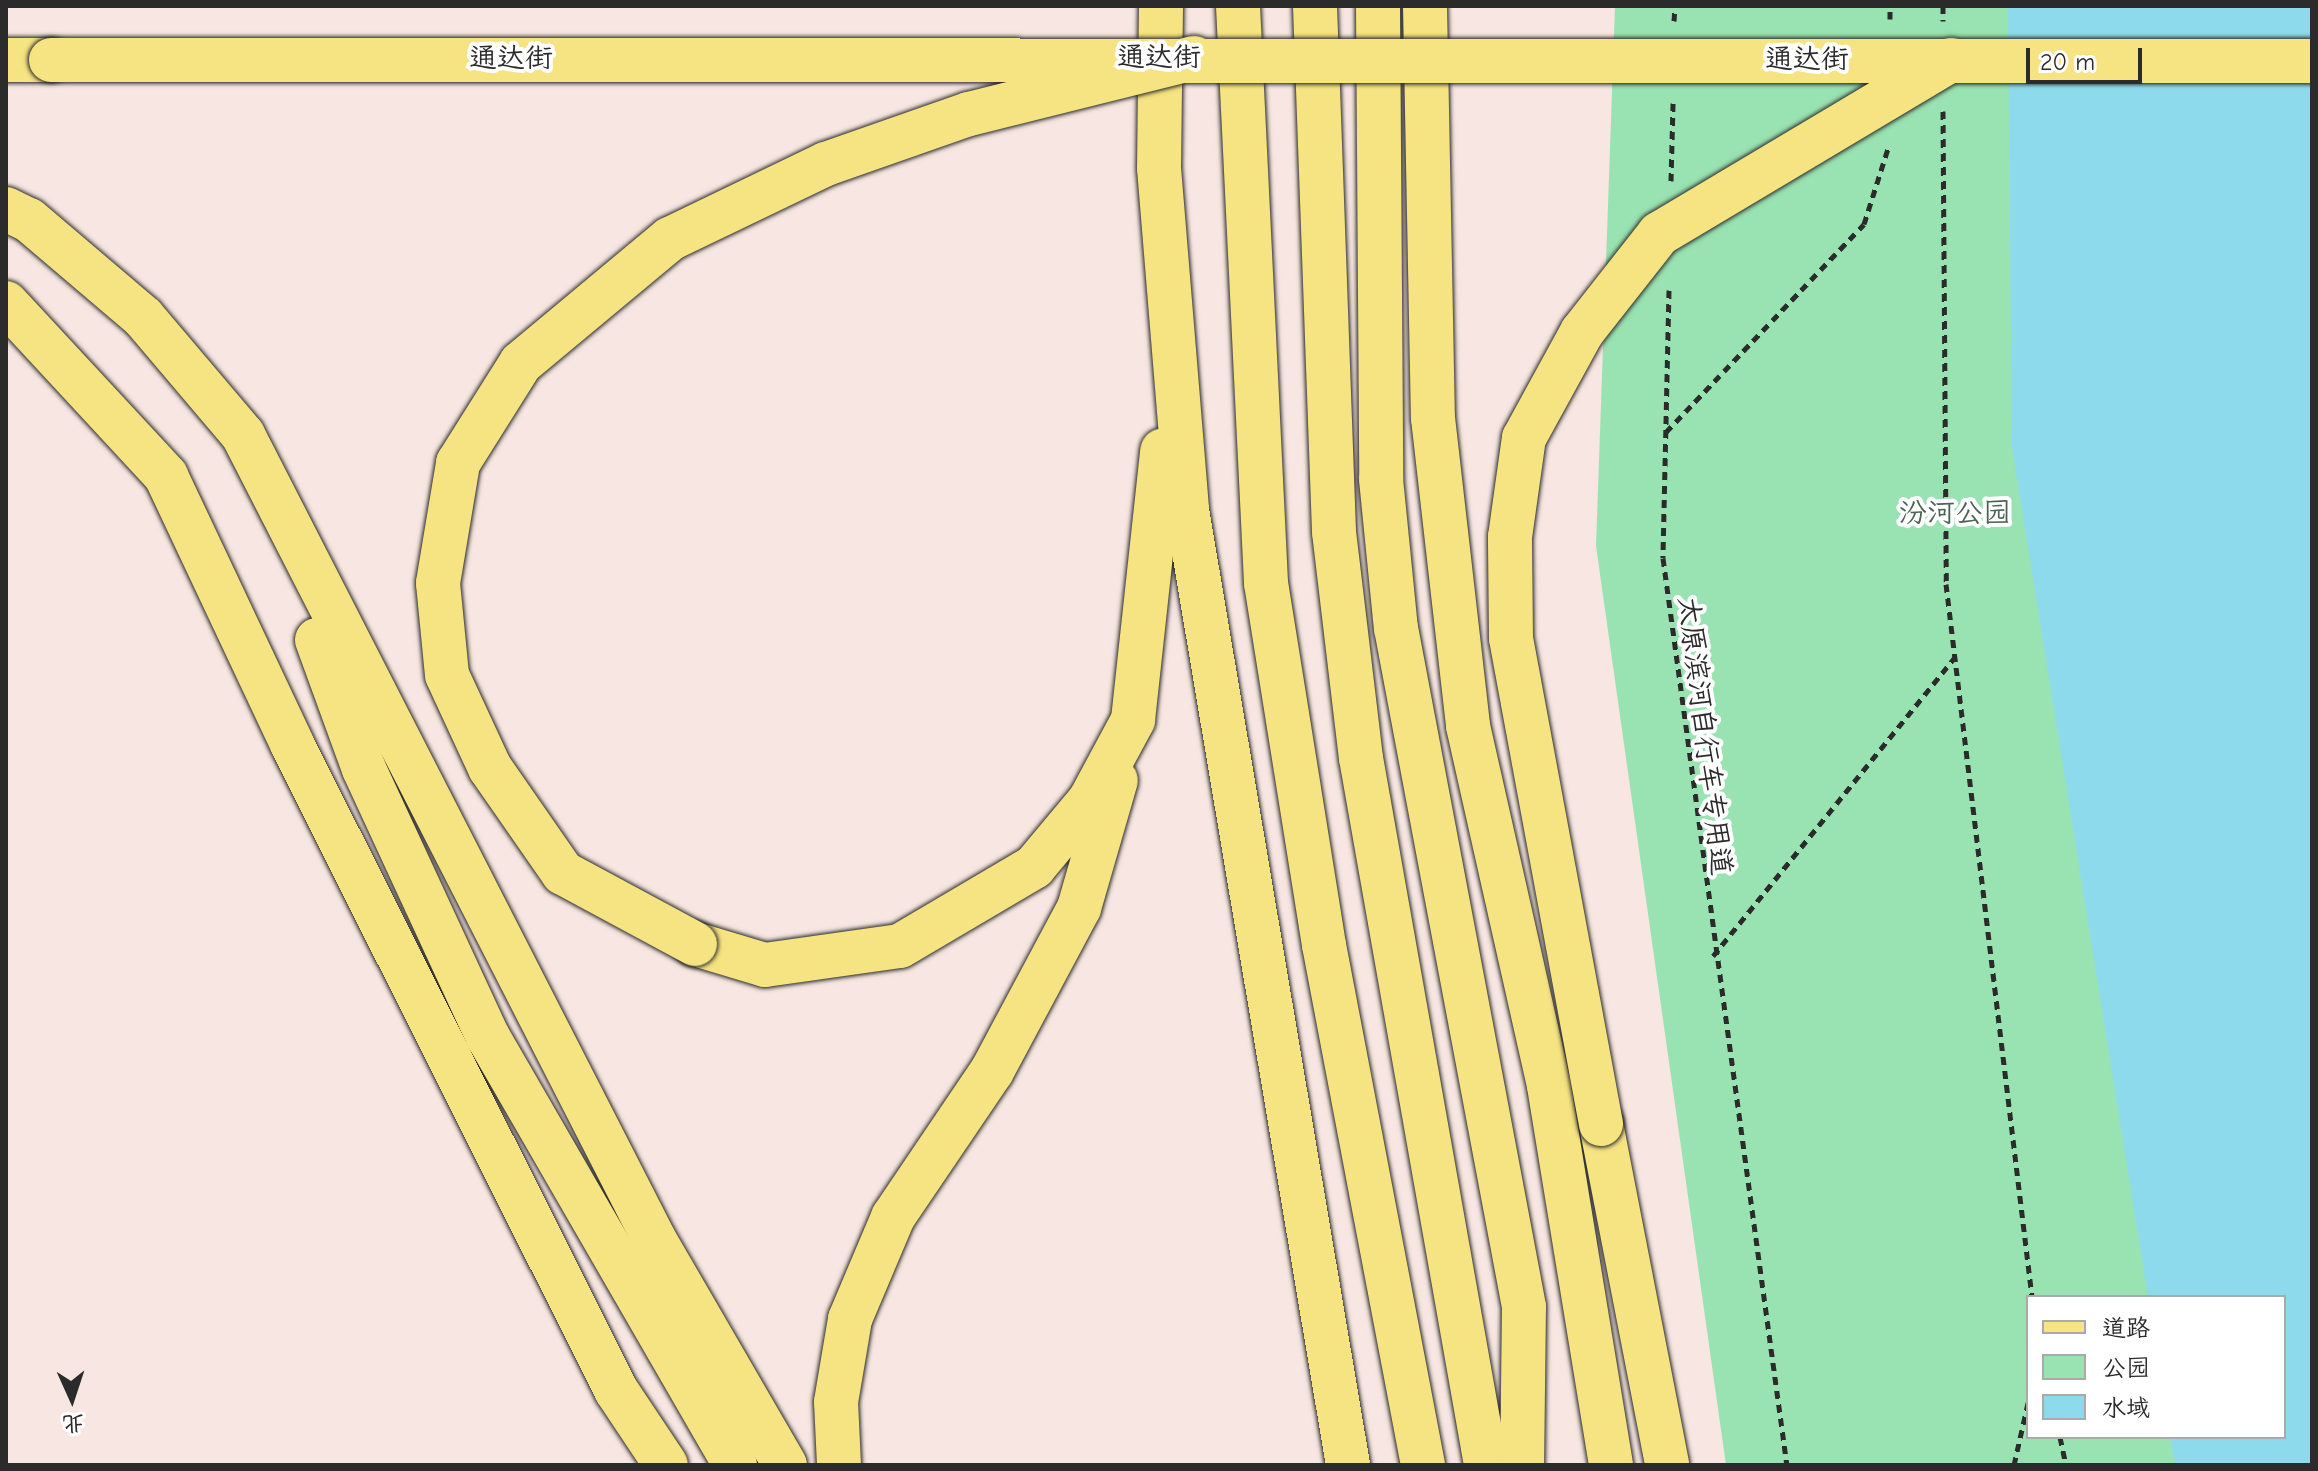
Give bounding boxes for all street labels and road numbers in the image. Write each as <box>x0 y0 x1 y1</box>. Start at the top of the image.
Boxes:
street label: 通达街 <box>1117 40 1201 74</box>
street label: 通达街 <box>469 41 553 75</box>
street label: 通达街 <box>1765 42 1849 76</box>
street label: 太原滨河自行车专用道 <box>1671 595 1739 877</box>

